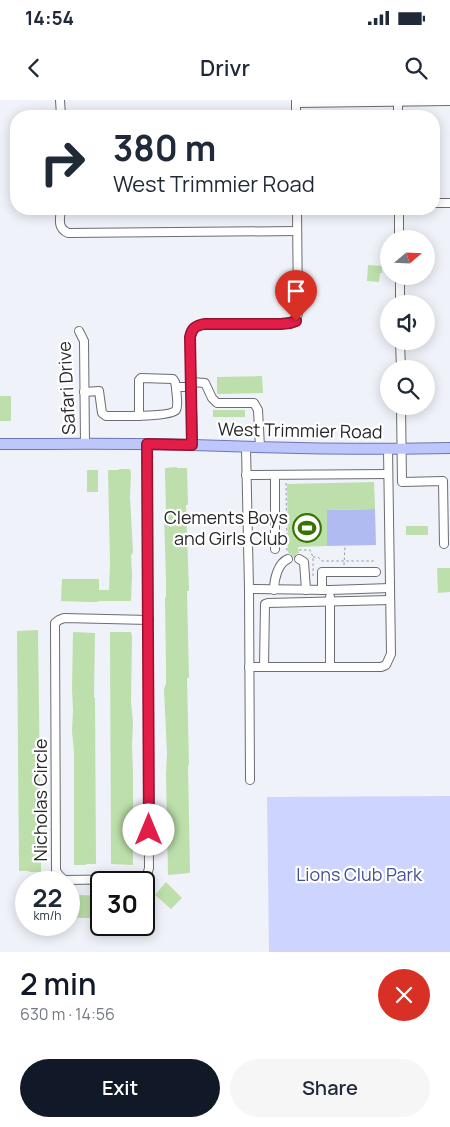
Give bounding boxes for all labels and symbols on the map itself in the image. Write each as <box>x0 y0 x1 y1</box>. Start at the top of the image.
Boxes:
north arrow <box>380 230 435 285</box>
pin <box>275 270 317 321</box>
street label: Safari Drive <box>52 341 80 435</box>
street label: West Trimmier Road <box>217 417 383 443</box>
place label: Clements Boys and Girls Club <box>164 505 288 550</box>
sports icon: Clements Boys and Girls Club <box>292 513 322 543</box>
street label: Nicholas Circle <box>28 739 52 861</box>
position arrow <box>122 803 174 855</box>
park label: Lions Club Park <box>296 862 423 886</box>
speed limit sign: 30 <box>90 871 155 936</box>

